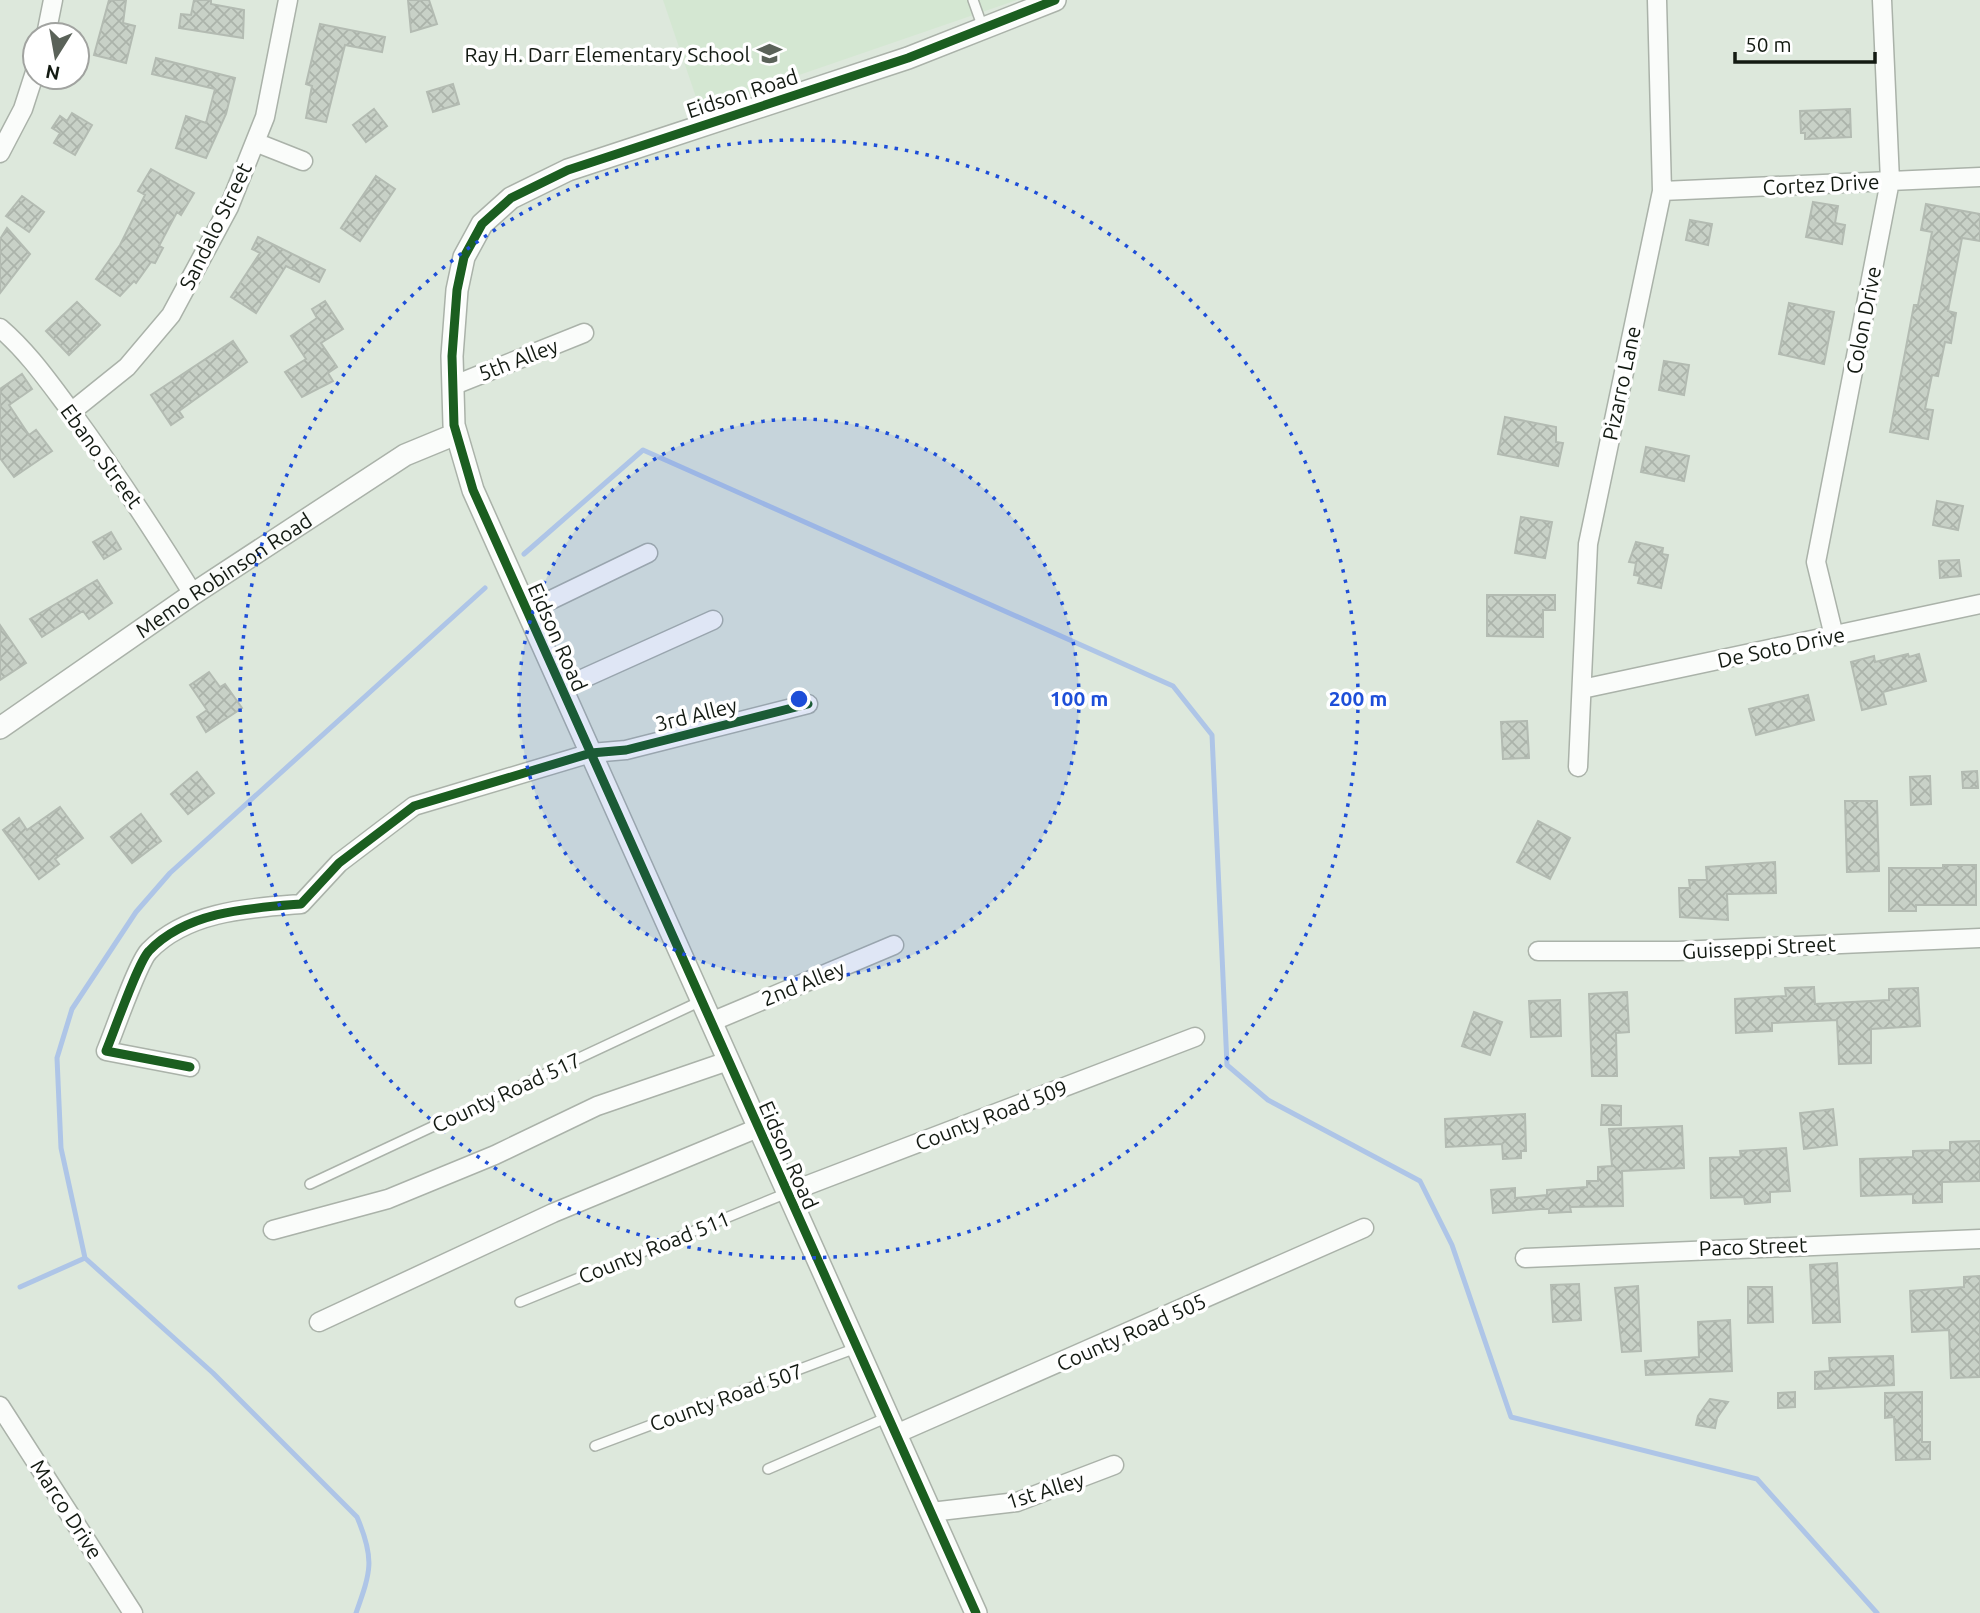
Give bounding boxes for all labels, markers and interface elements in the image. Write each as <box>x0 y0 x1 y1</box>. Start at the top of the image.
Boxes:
north arrow <box>21 21 91 91</box>
scale bar <box>1735 21 1875 65</box>
text: 50 m <box>1745 32 1792 56</box>
school or university icon: Ray H. Darr Elementary School <box>756 40 784 68</box>
place label: Ray H. Darr Elementary School <box>465 42 750 66</box>
text: N <box>44 61 62 85</box>
street label: Eidson Road <box>683 64 801 122</box>
street label: Sandalo Street <box>174 159 256 293</box>
street label: Cortez Drive <box>1762 169 1880 199</box>
street label: Colon Drive <box>1841 264 1885 376</box>
street label: Pizarro Lane <box>1597 324 1645 442</box>
street label: 5th Alley <box>475 333 561 385</box>
street label: Ebano Street <box>56 399 148 513</box>
street label: Memo Robinson Road <box>131 508 316 642</box>
street label: Eidson Road <box>523 579 593 695</box>
street label: De Soto Drive <box>1715 622 1847 672</box>
text: 100 m <box>1050 686 1108 710</box>
text: 200 m <box>1329 686 1387 710</box>
centre of rings <box>787 687 811 711</box>
street label: 3rd Alley <box>653 692 739 736</box>
street label: Guisseppi Street <box>1682 931 1836 963</box>
street label: 2nd Alley <box>758 956 848 1010</box>
street label: County Road 517 <box>428 1047 584 1137</box>
street label: County Road 509 <box>912 1075 1070 1155</box>
street label: Eidson Road <box>754 1097 824 1213</box>
street label: County Road 511 <box>575 1206 733 1288</box>
street label: Paco Street <box>1698 1232 1808 1260</box>
street label: County Road 505 <box>1053 1288 1209 1376</box>
street label: County Road 507 <box>646 1358 806 1436</box>
street label: Marco Drive <box>26 1455 108 1563</box>
street label: 1st Alley <box>1003 1467 1087 1513</box>

